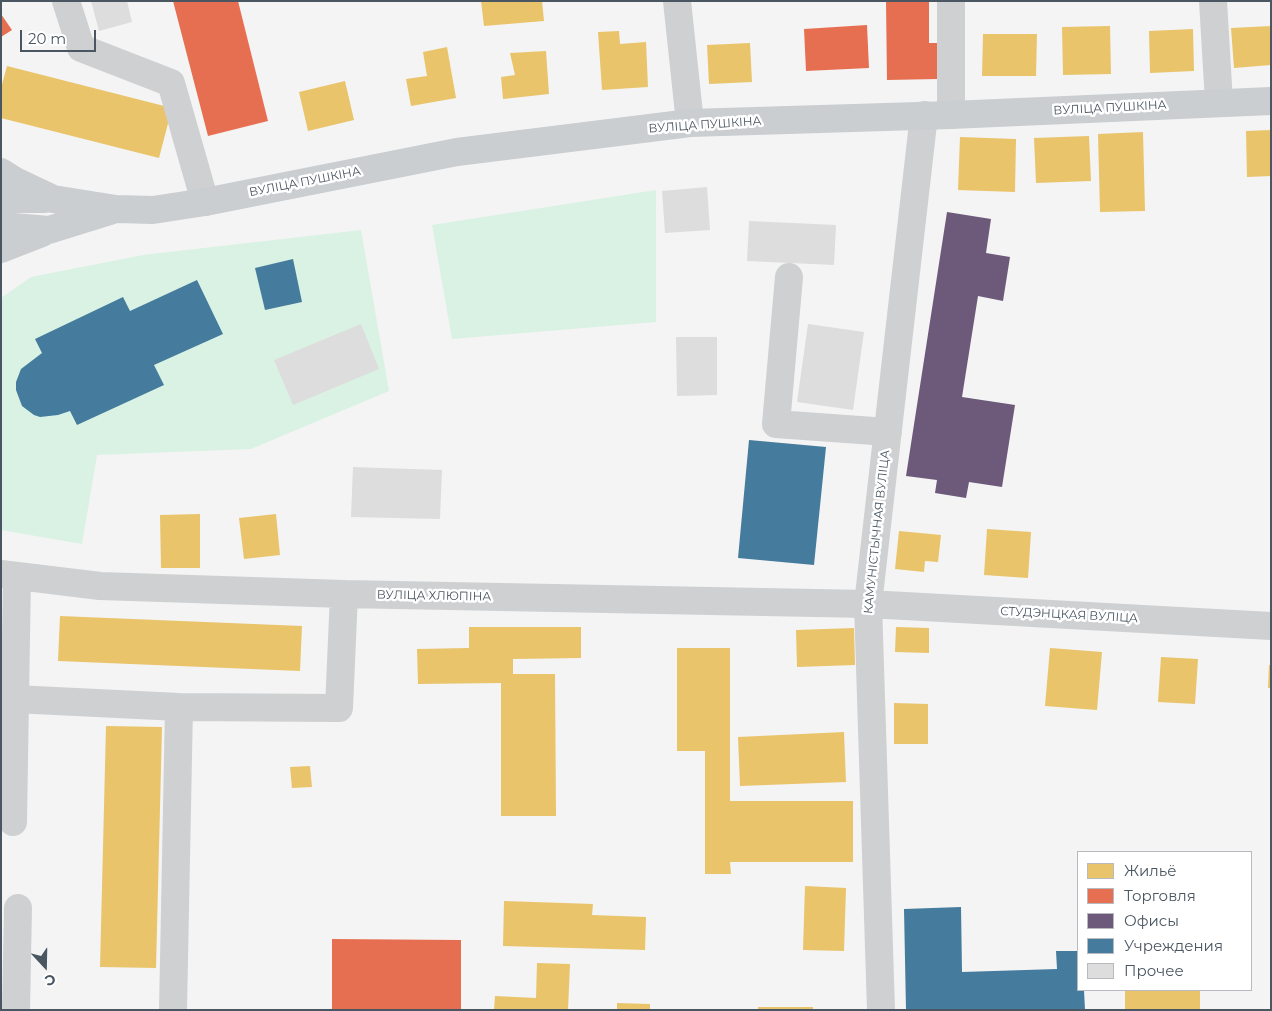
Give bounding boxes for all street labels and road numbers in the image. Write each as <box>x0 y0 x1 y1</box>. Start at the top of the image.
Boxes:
street label: ВУЛІЦА ПУШКІНА <box>1053 98 1167 118</box>
street label: ВУЛІЦА ПУШКІНА <box>648 114 762 136</box>
street label: ВУЛІЦА ПУШКІНА <box>248 164 362 200</box>
street label: КАМУНІСТЫЧНАЯ ВУЛІЦА <box>861 449 893 615</box>
street label: ВУЛІЦА ХЛЮПІНА <box>377 588 491 604</box>
street label: СТУДЭНЦКАЯ ВУЛІЦА <box>1000 604 1138 626</box>

